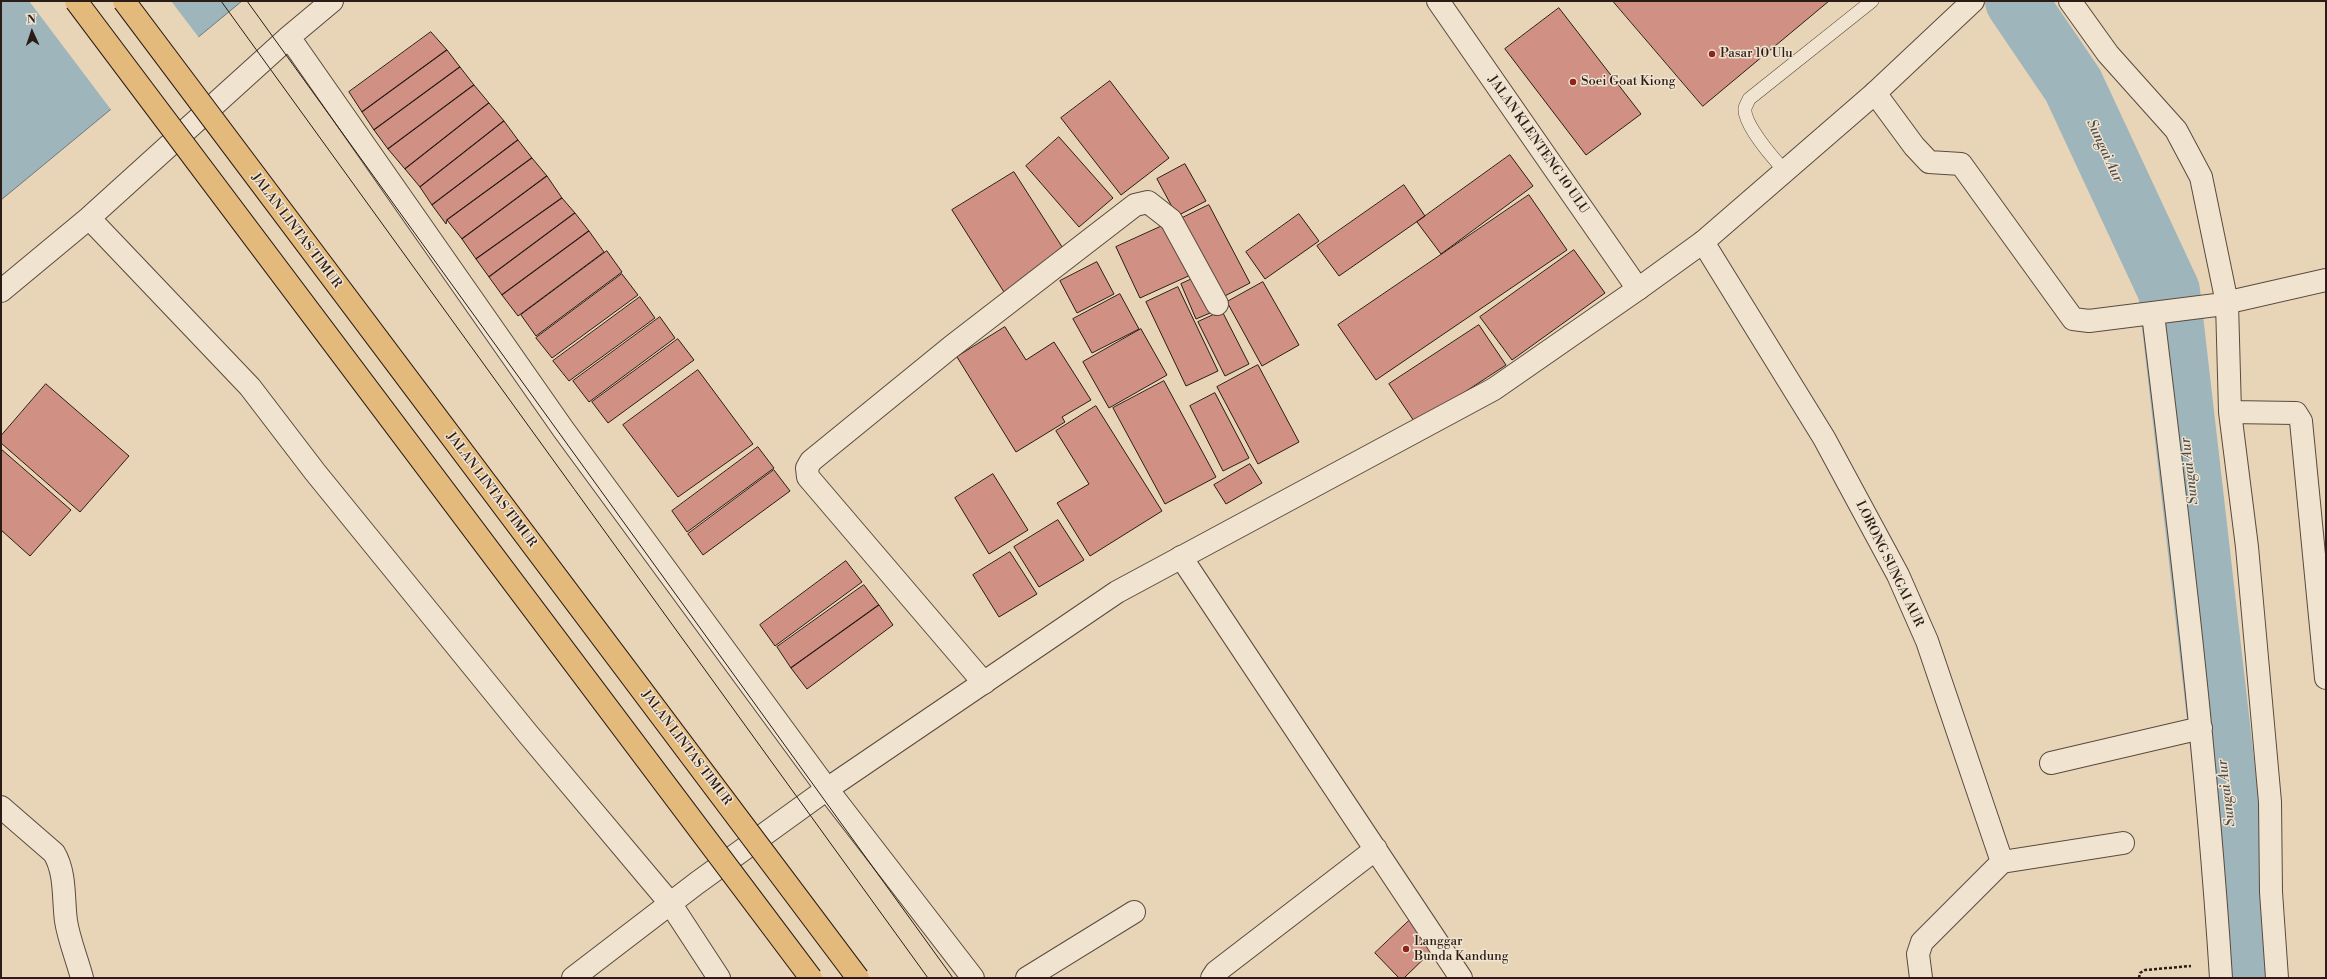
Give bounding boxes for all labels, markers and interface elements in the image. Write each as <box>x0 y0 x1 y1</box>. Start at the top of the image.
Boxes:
north arrow <box>12 12 52 52</box>
text: N <box>27 13 36 27</box>
place label: Pasar 10 Ulu <box>1720 46 1793 62</box>
marker: Pasar 10 Ulu <box>1707 49 1717 59</box>
street label: JALAN KLENTENG 10 ULU <box>1484 73 1592 217</box>
place label: Soei Goat Kiong <box>1581 74 1676 90</box>
marker: Soei Goat Kiong <box>1568 77 1578 87</box>
water label: Sungai Aur <box>2082 117 2126 185</box>
street label: JALAN LINTAS TIMUR <box>248 170 344 292</box>
street label: JALAN LINTAS TIMUR <box>443 429 539 551</box>
water label: Sungai Aur <box>2178 436 2202 506</box>
street label: LORONG SUNGAI AUR <box>1852 498 1926 630</box>
street label: JALAN LINTAS TIMUR <box>638 687 734 809</box>
water label: Sungai Aur <box>2215 758 2239 828</box>
place label: Langgar Bunda Kandung <box>1414 934 1509 965</box>
marker: Langgar Bunda Kandung <box>1401 944 1411 954</box>

